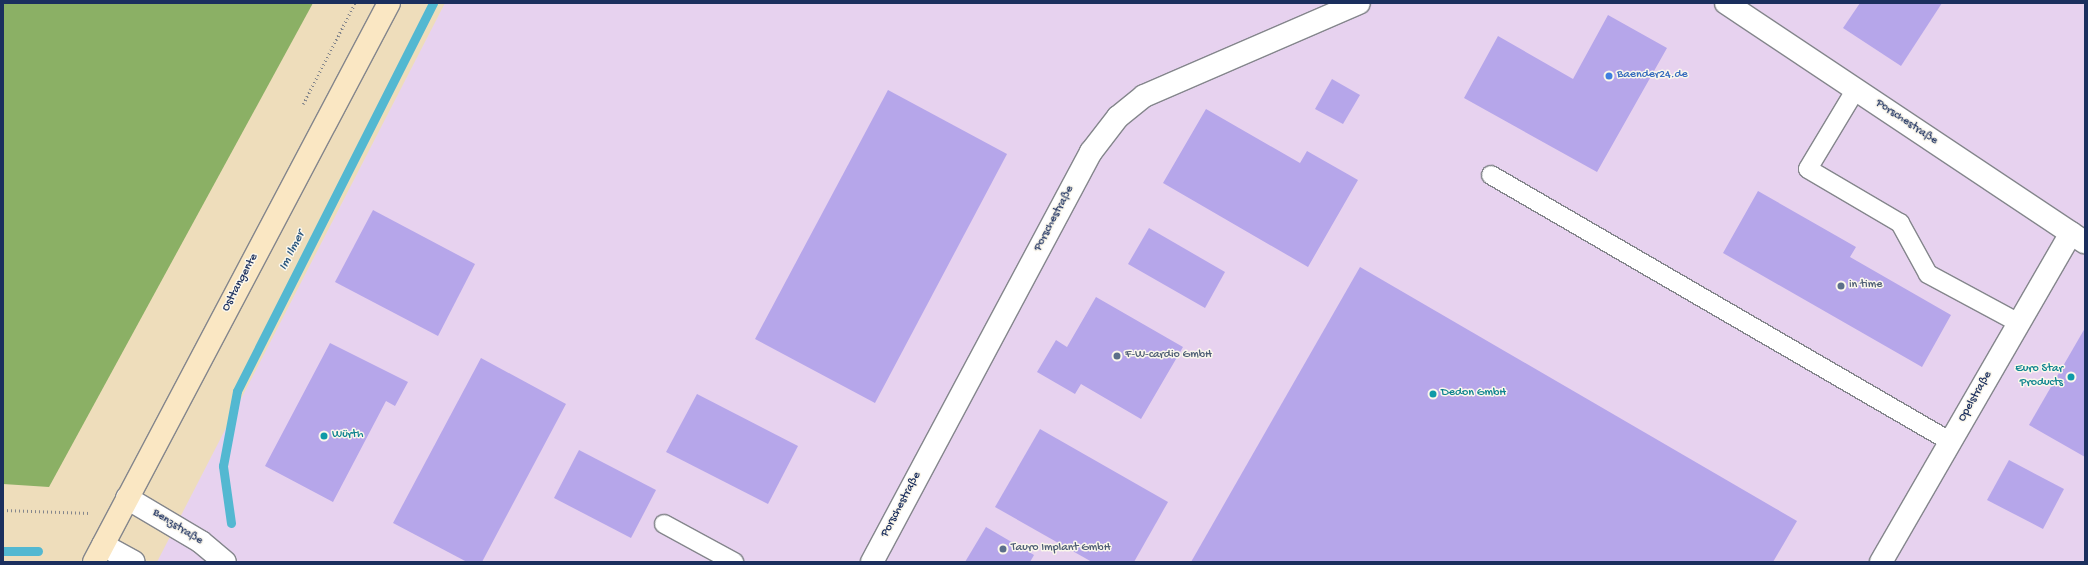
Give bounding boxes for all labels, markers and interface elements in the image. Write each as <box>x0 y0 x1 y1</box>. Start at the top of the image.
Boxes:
place label: Baender24.de <box>1617 69 1688 83</box>
marker: Baender24.de <box>1604 71 1614 81</box>
street label: Porschestraße <box>1872 97 1940 149</box>
street label: Porschestraße <box>1032 184 1078 254</box>
water label: Im Ilmer <box>277 229 309 273</box>
street label: Osttangente <box>220 252 262 314</box>
place label: in time <box>1849 279 1882 293</box>
marker: in time <box>1836 281 1846 291</box>
place label: F-W-cardio GmbH <box>1125 349 1212 363</box>
marker: F-W-cardio GmbH <box>1112 351 1122 361</box>
place label: Euro Star Products <box>2015 363 2063 391</box>
street label: Opelstraße <box>1956 369 1996 425</box>
marker: Euro Star Products <box>2066 372 2076 382</box>
place label: Dedon GmbH <box>1441 387 1506 401</box>
marker: Dedon GmbH <box>1428 389 1438 399</box>
place label: Würth <box>332 429 363 443</box>
marker: Würth <box>319 431 329 441</box>
street label: Porschestraße <box>879 470 925 540</box>
street label: Benzstraße <box>149 507 205 549</box>
place label: Tauro Implant GmbH <box>1011 542 1111 556</box>
marker: Tauro Implant GmbH <box>998 544 1008 554</box>

